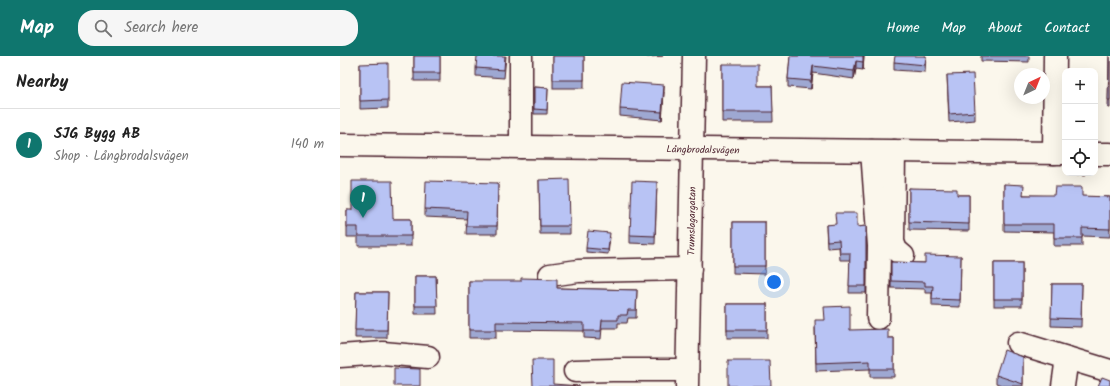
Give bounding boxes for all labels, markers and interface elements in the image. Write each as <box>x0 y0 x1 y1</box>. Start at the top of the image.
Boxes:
search box <box>78 10 358 46</box>
text: Map <box>20 13 54 43</box>
text: Search here <box>124 16 198 40</box>
icon: search <box>92 17 114 39</box>
text: Home <box>886 17 920 39</box>
text: Map <box>942 17 966 39</box>
text: About <box>988 17 1022 39</box>
text: Contact <box>1044 17 1090 39</box>
north arrow <box>1014 68 1050 104</box>
map controls <box>1062 68 1098 176</box>
button: + <box>1062 68 1098 104</box>
text: Nearby <box>16 69 68 96</box>
button: − <box>1062 104 1098 140</box>
text: SJG Bygg AB <box>54 122 140 146</box>
text: 1 <box>27 134 31 155</box>
text: 140 m <box>291 134 324 155</box>
button: locate <box>1062 140 1098 176</box>
street label: Långbrodalsvägen <box>666 141 740 159</box>
text: Shop · Långbrodalsvägen <box>54 146 189 167</box>
pin: 1 <box>350 185 376 218</box>
street label: Trumslagargatan <box>683 186 701 256</box>
your location <box>764 272 784 292</box>

